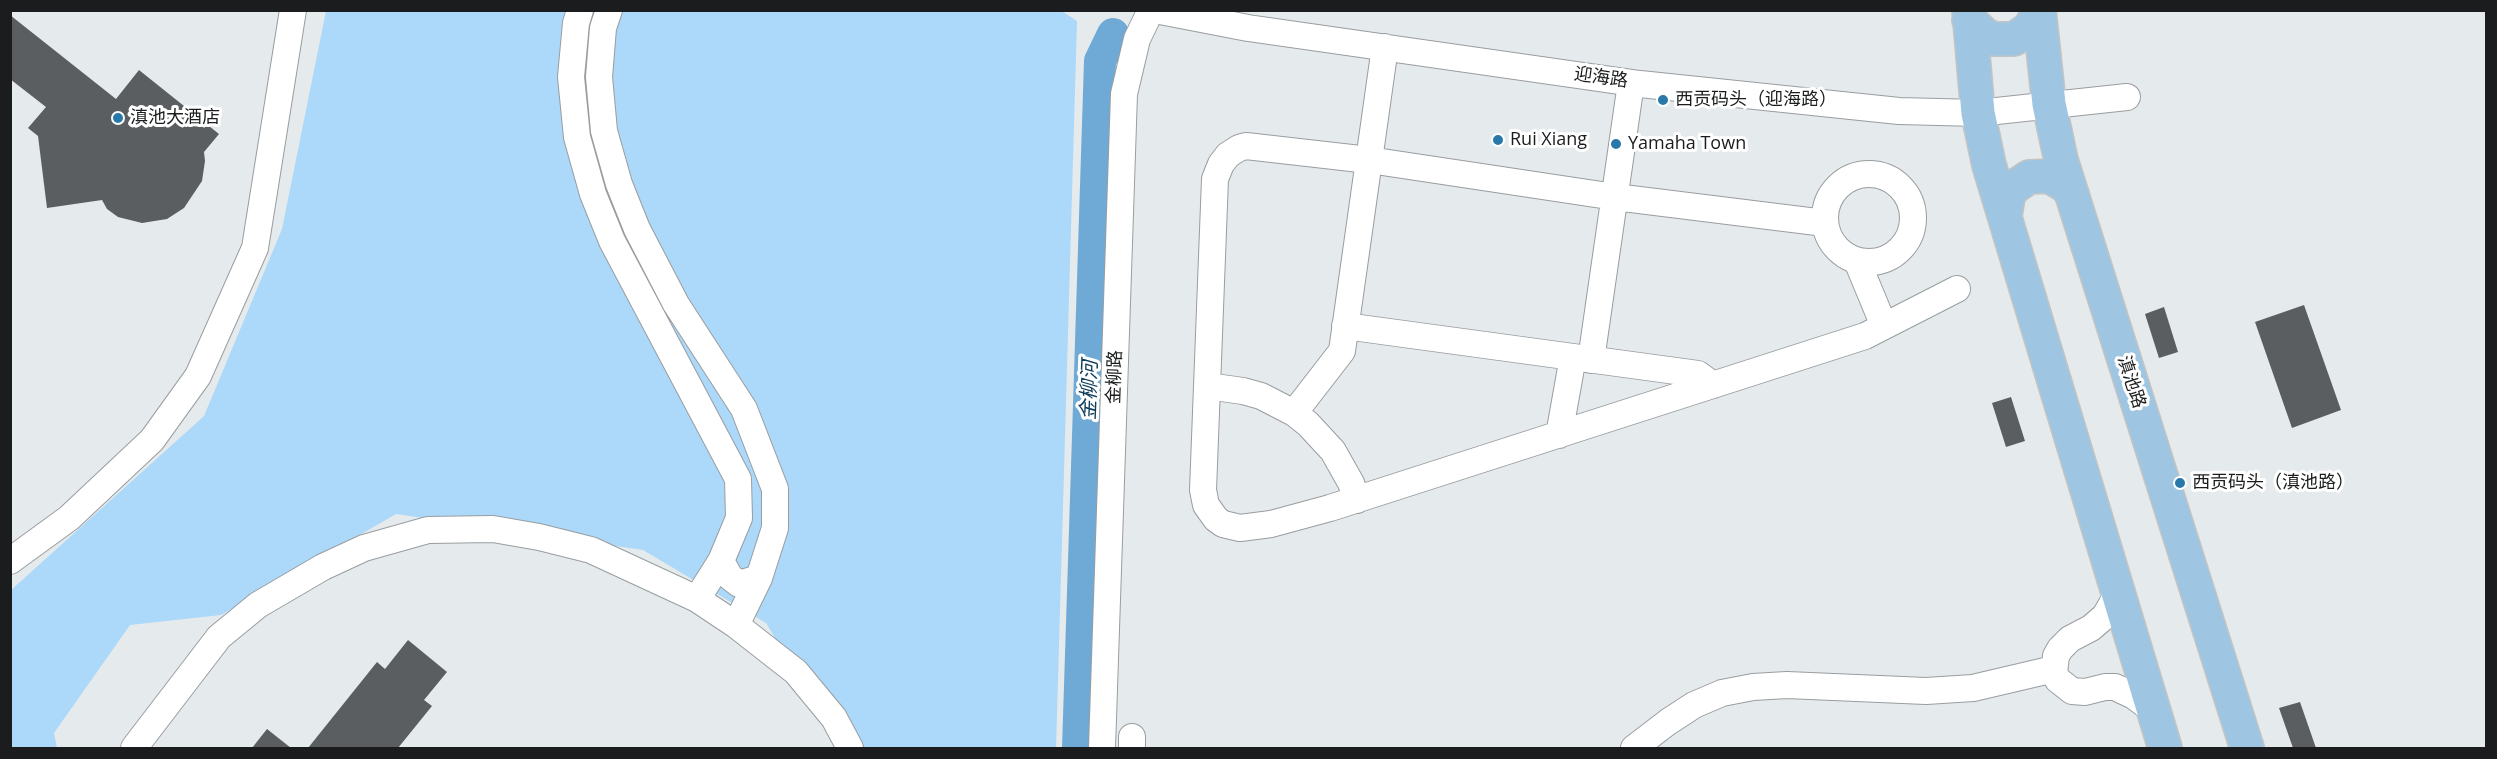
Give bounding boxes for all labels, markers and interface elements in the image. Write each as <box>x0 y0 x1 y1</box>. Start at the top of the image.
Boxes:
street label: 迎海路 <box>1573 64 1629 92</box>
place label: 西贡码头（迎海路） <box>1675 89 1837 111</box>
marker: 西贡码头（迎海路） <box>1656 93 1670 107</box>
place label: 滇池大酒店 <box>130 107 220 129</box>
marker: 滇池大酒店 <box>111 111 125 125</box>
place label: Rui Xiang <box>1510 129 1587 151</box>
marker: Rui Xiang <box>1491 133 1505 147</box>
place label: Yamaha Town <box>1628 133 1746 155</box>
marker: Yamaha Town <box>1609 137 1623 151</box>
street label: 金柳路 <box>1103 350 1127 404</box>
street label: 滇池路 <box>2112 353 2150 411</box>
water label: 金柳河 <box>1077 360 1103 420</box>
place label: 西贡码头（滇池路） <box>2192 472 2354 494</box>
marker: 西贡码头（滇池路） <box>2173 476 2187 490</box>

